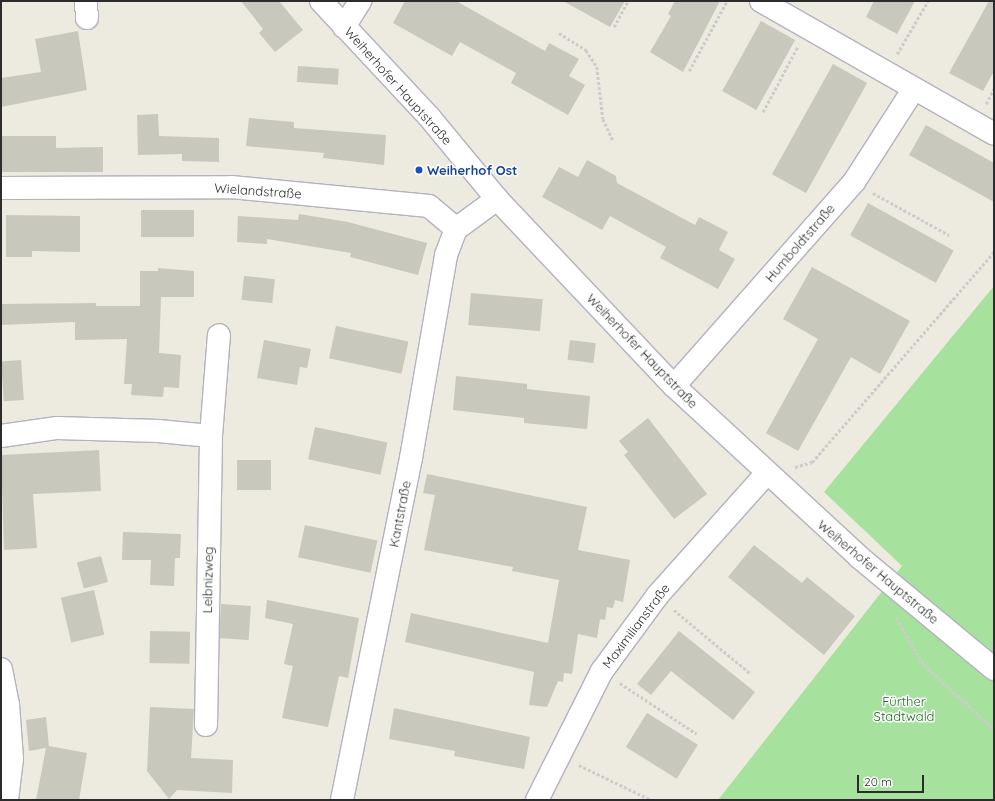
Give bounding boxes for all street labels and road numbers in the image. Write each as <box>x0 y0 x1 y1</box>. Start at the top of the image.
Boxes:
street label: Weiherhofer Hauptstraße <box>341 24 455 148</box>
street label: Wielandstraße <box>214 180 302 202</box>
street label: Humboldtstraße <box>762 201 838 285</box>
street label: Weiherhofer Hauptstraße <box>583 291 701 411</box>
street label: Kantstraße <box>386 479 414 549</box>
street label: Weiherhofer Hauptstraße <box>814 517 942 627</box>
street label: Leibnizweg <box>200 547 216 613</box>
street label: Maximilianstraße <box>599 581 673 671</box>

